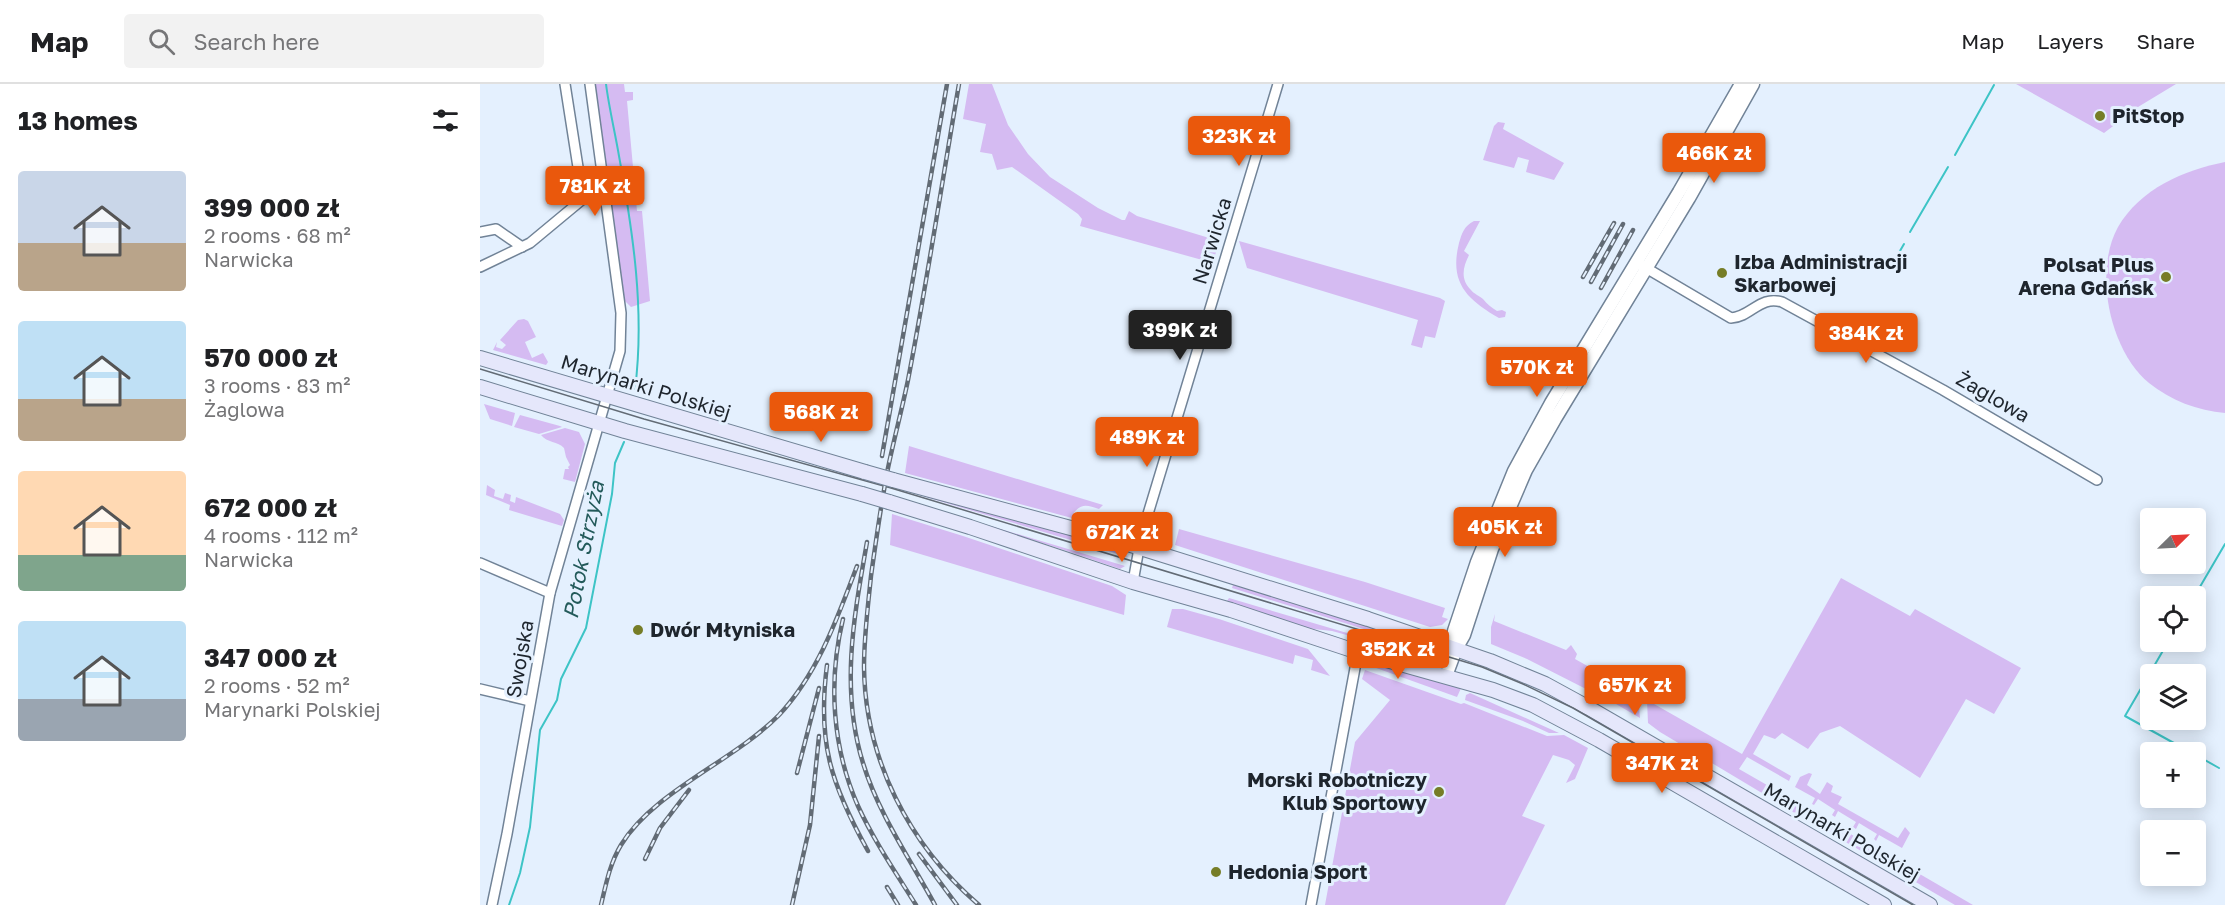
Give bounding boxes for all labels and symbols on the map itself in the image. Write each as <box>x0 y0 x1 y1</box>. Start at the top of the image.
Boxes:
place label: PitStop <box>2112 103 2184 127</box>
marker: PitStop <box>2093 109 2107 123</box>
pin: 323K zł <box>1184 116 1294 167</box>
pin: 466K zł <box>1659 133 1769 184</box>
pin: 781K zł <box>540 166 650 217</box>
street label: Narwicka <box>1186 194 1236 287</box>
place label: Izba Administracji Skarbowej <box>1734 249 1907 296</box>
place label: Polsat Plus Arena Gdańsk <box>2018 252 2154 299</box>
marker: Izba Administracji Skarbowej <box>1715 266 1729 280</box>
marker: Polsat Plus Arena Gdańsk <box>2159 270 2173 284</box>
pin: 399K zł <box>1125 310 1235 361</box>
pin: 384K zł <box>1811 313 1921 364</box>
pin: 570K zł <box>1482 347 1592 398</box>
street label: Marynarki Polskiej <box>558 349 734 423</box>
street label: Żaglowa <box>1953 366 2034 427</box>
pin: 568K zł <box>766 392 876 443</box>
pin: 489K zł <box>1092 417 1202 468</box>
water label: Potok Strzyża <box>557 478 609 621</box>
pin: 405K zł <box>1450 507 1560 558</box>
north arrow <box>2140 508 2206 574</box>
pin: 672K zł <box>1067 512 1177 563</box>
place label: Dwór Młyniska <box>650 617 795 641</box>
street label: Swojska <box>500 618 538 700</box>
marker: Dwór Młyniska <box>631 623 645 637</box>
pin: 352K zł <box>1343 629 1453 680</box>
pin: 657K zł <box>1580 665 1690 716</box>
pin: 347K zł <box>1607 743 1717 794</box>
place label: Morski Robotniczy Klub Sportowy <box>1247 767 1427 814</box>
street label: Marynarki Polskiej <box>1760 777 1925 886</box>
marker: Morski Robotniczy Klub Sportowy <box>1432 785 1446 799</box>
place label: Hedonia Sport <box>1228 859 1367 883</box>
marker: Hedonia Sport <box>1209 865 1223 879</box>

